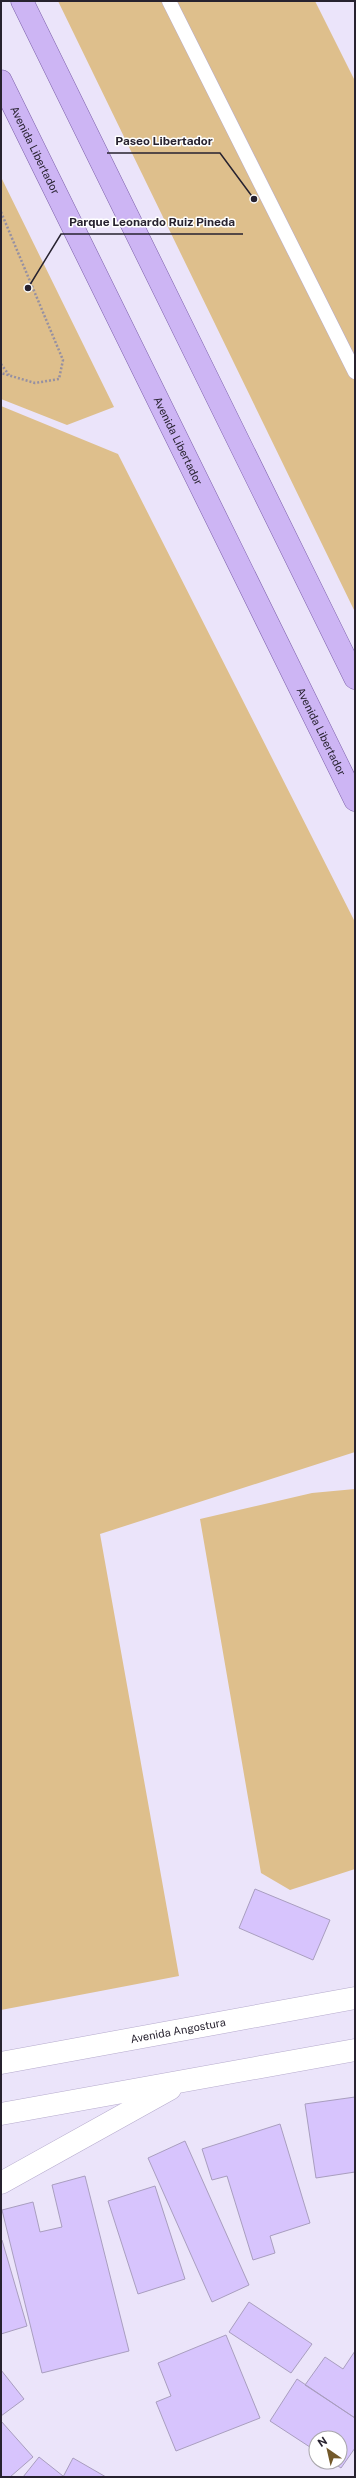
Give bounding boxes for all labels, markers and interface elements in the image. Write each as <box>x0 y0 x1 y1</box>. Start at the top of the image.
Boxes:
street label: Avenida Libertador <box>8 104 62 196</box>
callout: Paseo Libertador <box>107 129 220 153</box>
text: Paseo Libertador <box>115 134 213 148</box>
callout: Parque Leonardo Ruiz Pineda <box>61 210 243 234</box>
text: Parque Leonardo Ruiz Pineda <box>69 215 235 229</box>
street label: Avenida Libertador <box>151 395 205 487</box>
street label: Avenida Libertador <box>294 685 348 778</box>
street label: Avenida Angostura <box>129 2016 227 2045</box>
north arrow <box>308 2430 348 2470</box>
text: N <box>315 2434 329 2449</box>

